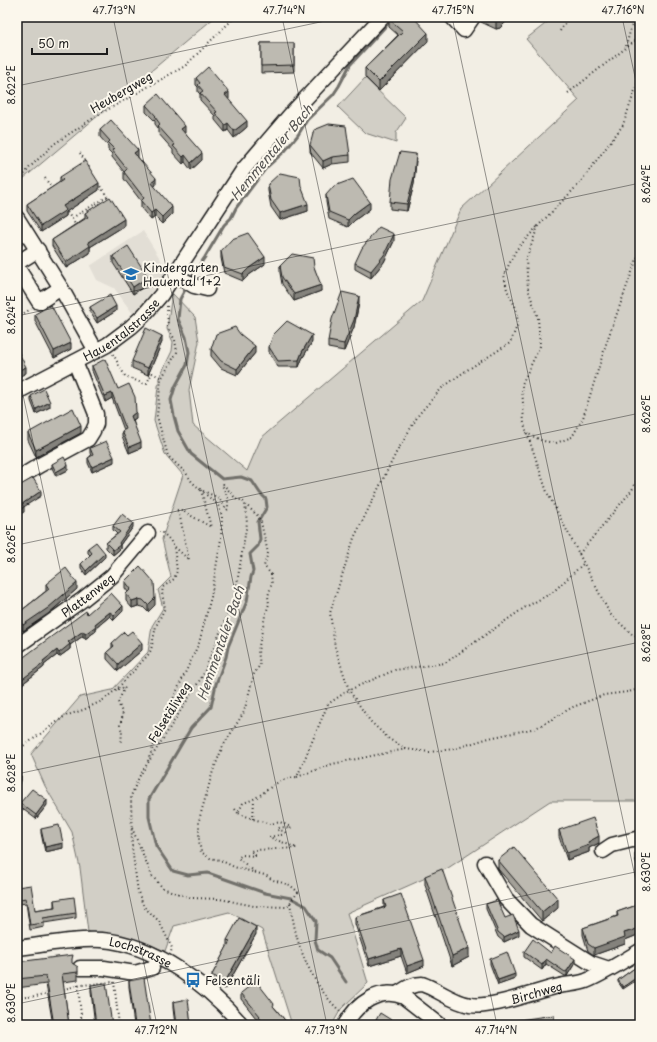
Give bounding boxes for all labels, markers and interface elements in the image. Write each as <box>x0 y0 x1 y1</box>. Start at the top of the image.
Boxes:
text: 47.713°N <box>93 2 136 17</box>
text: 47.714°N <box>263 2 306 17</box>
text: 47.715°N <box>432 2 474 17</box>
text: 47.716°N <box>602 2 645 17</box>
scale bar <box>32 30 107 56</box>
text: 50 m <box>38 34 69 52</box>
text: 8.622°E <box>3 65 18 105</box>
street label: Heubergweg <box>86 67 156 117</box>
water label: Hemmentaler Bach <box>225 100 317 204</box>
text: 8.624°E <box>638 165 653 203</box>
place label: Kindergarten Hauental 1+2 <box>143 258 221 290</box>
school or university icon: Kindergarten Hauental 1+2 <box>122 265 140 283</box>
street label: Hauentalstrasse <box>80 294 163 365</box>
text: 8.624°E <box>3 296 18 334</box>
text: 8.626°E <box>638 395 653 433</box>
text: 8.626°E <box>3 525 18 563</box>
street label: Plattenweg <box>57 569 118 621</box>
water label: Hemmentaler Bach <box>192 583 249 703</box>
text: 8.628°E <box>638 623 653 663</box>
street label: Felsetäliweg <box>143 678 195 746</box>
text: 8.628°E <box>3 753 18 793</box>
text: 8.630°E <box>638 852 653 892</box>
street label: Lochstrasse <box>108 932 175 972</box>
bus stop icon: Felsentäli <box>184 971 202 989</box>
place label: Felsentäli <box>205 971 260 989</box>
street label: Birchweg <box>509 977 564 1008</box>
text: 8.630°E <box>3 983 18 1023</box>
text: 47.712°N <box>134 1022 178 1037</box>
text: 47.713°N <box>305 1022 348 1037</box>
text: 47.714°N <box>475 1022 518 1037</box>

